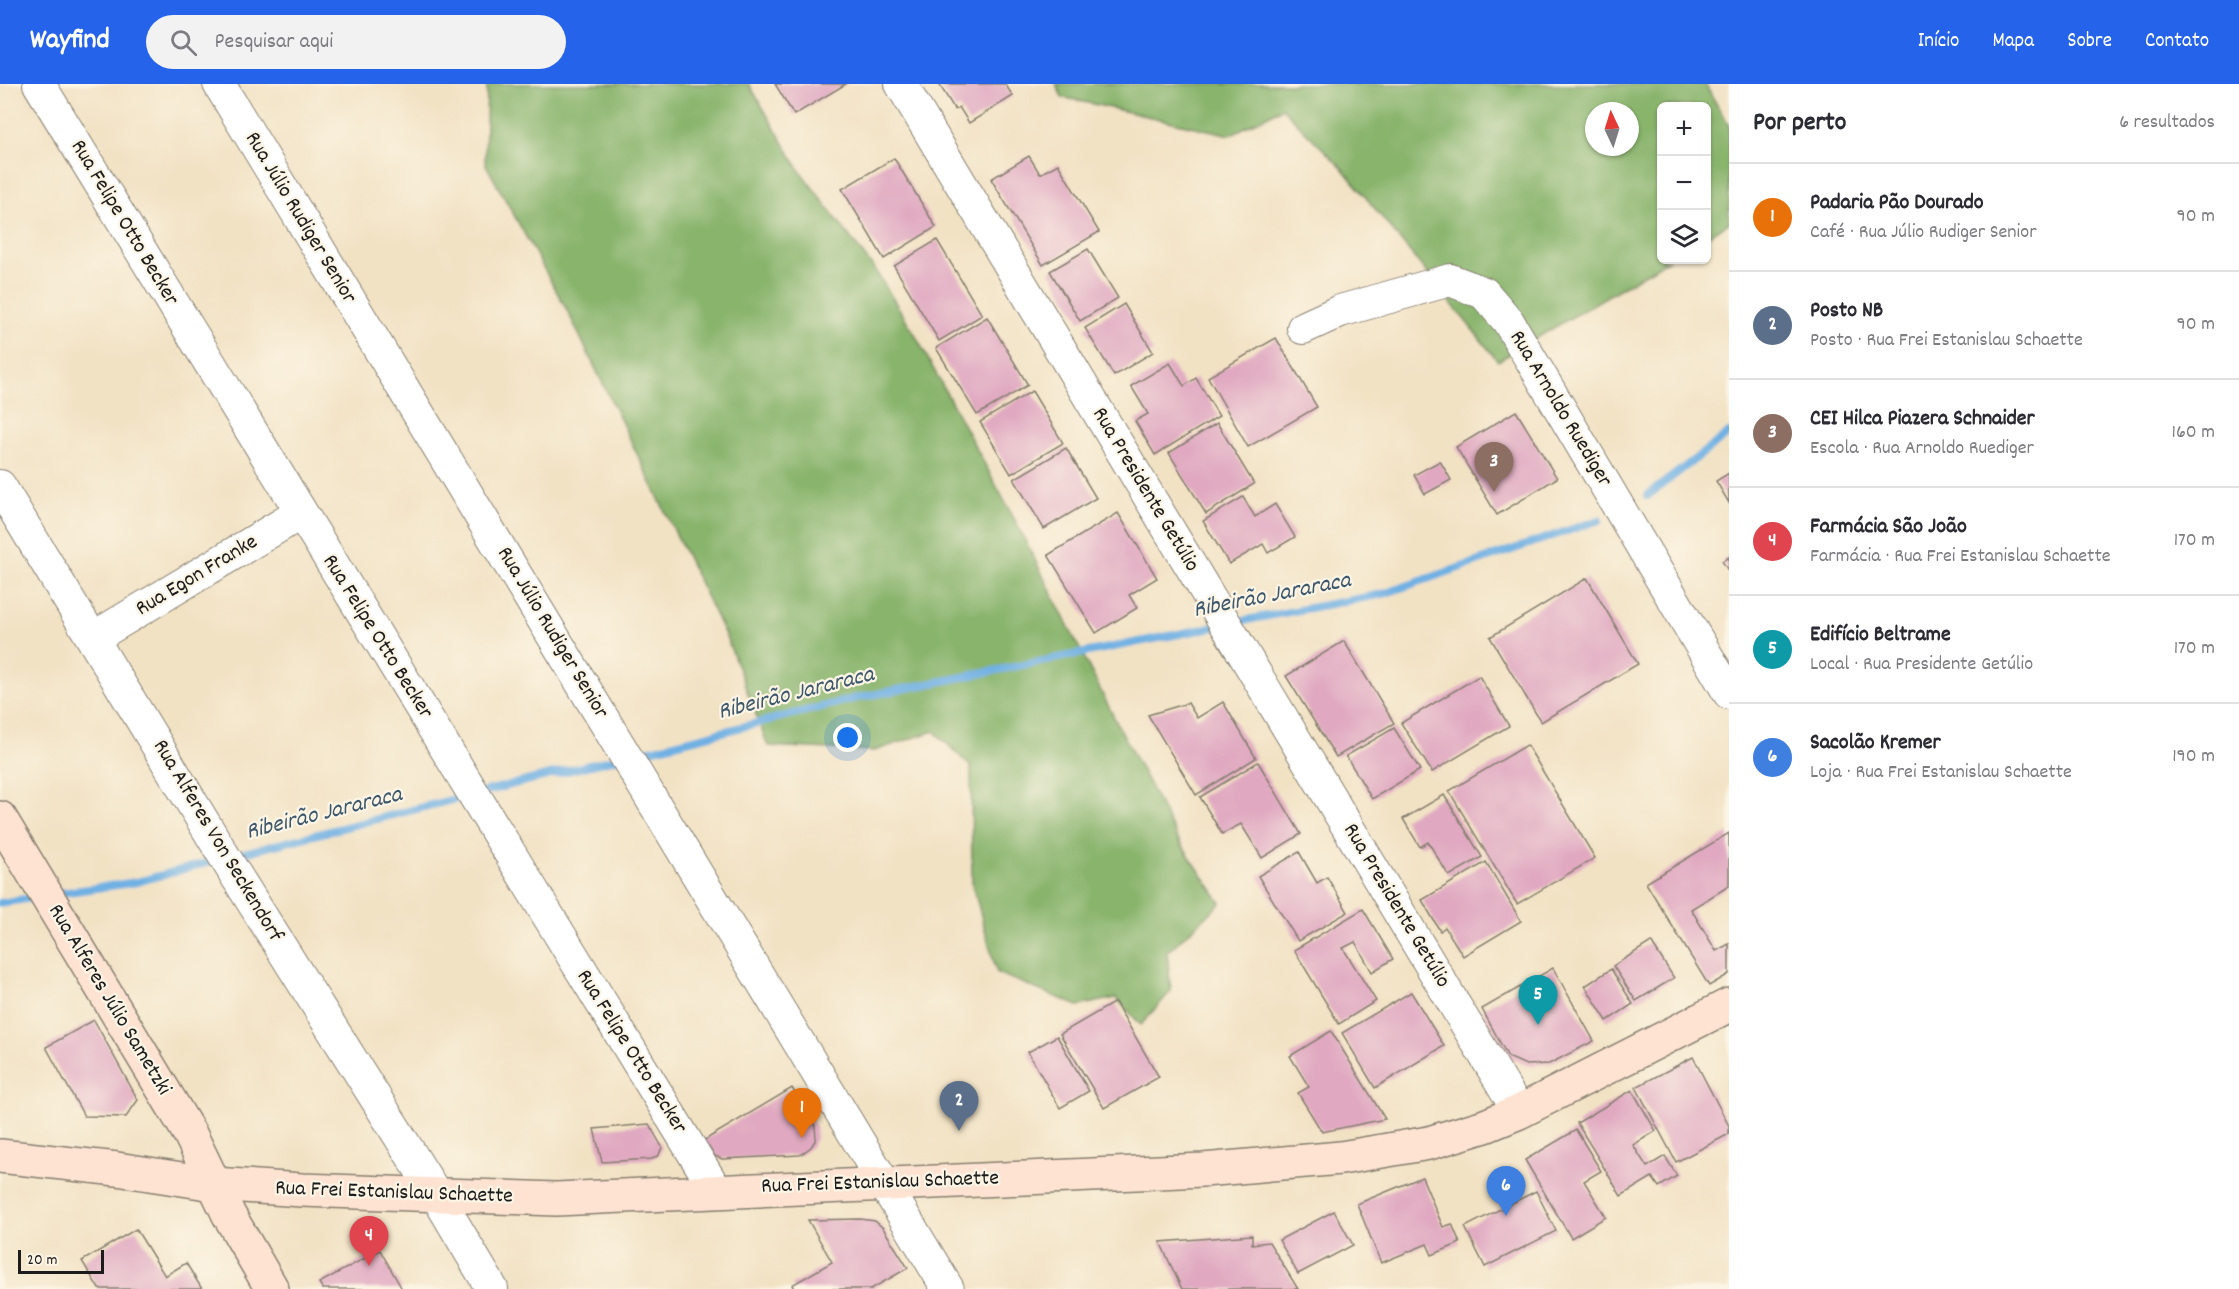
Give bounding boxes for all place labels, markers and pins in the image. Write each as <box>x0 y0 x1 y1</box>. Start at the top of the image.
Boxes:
pin: 3 <box>1474 442 1514 492</box>
pin: 5 <box>1518 976 1558 1025</box>
pin: 2 <box>940 1082 978 1131</box>
pin: 1 <box>782 1088 822 1138</box>
pin: 6 <box>1486 1166 1526 1216</box>
pin: 4 <box>350 1216 388 1266</box>

